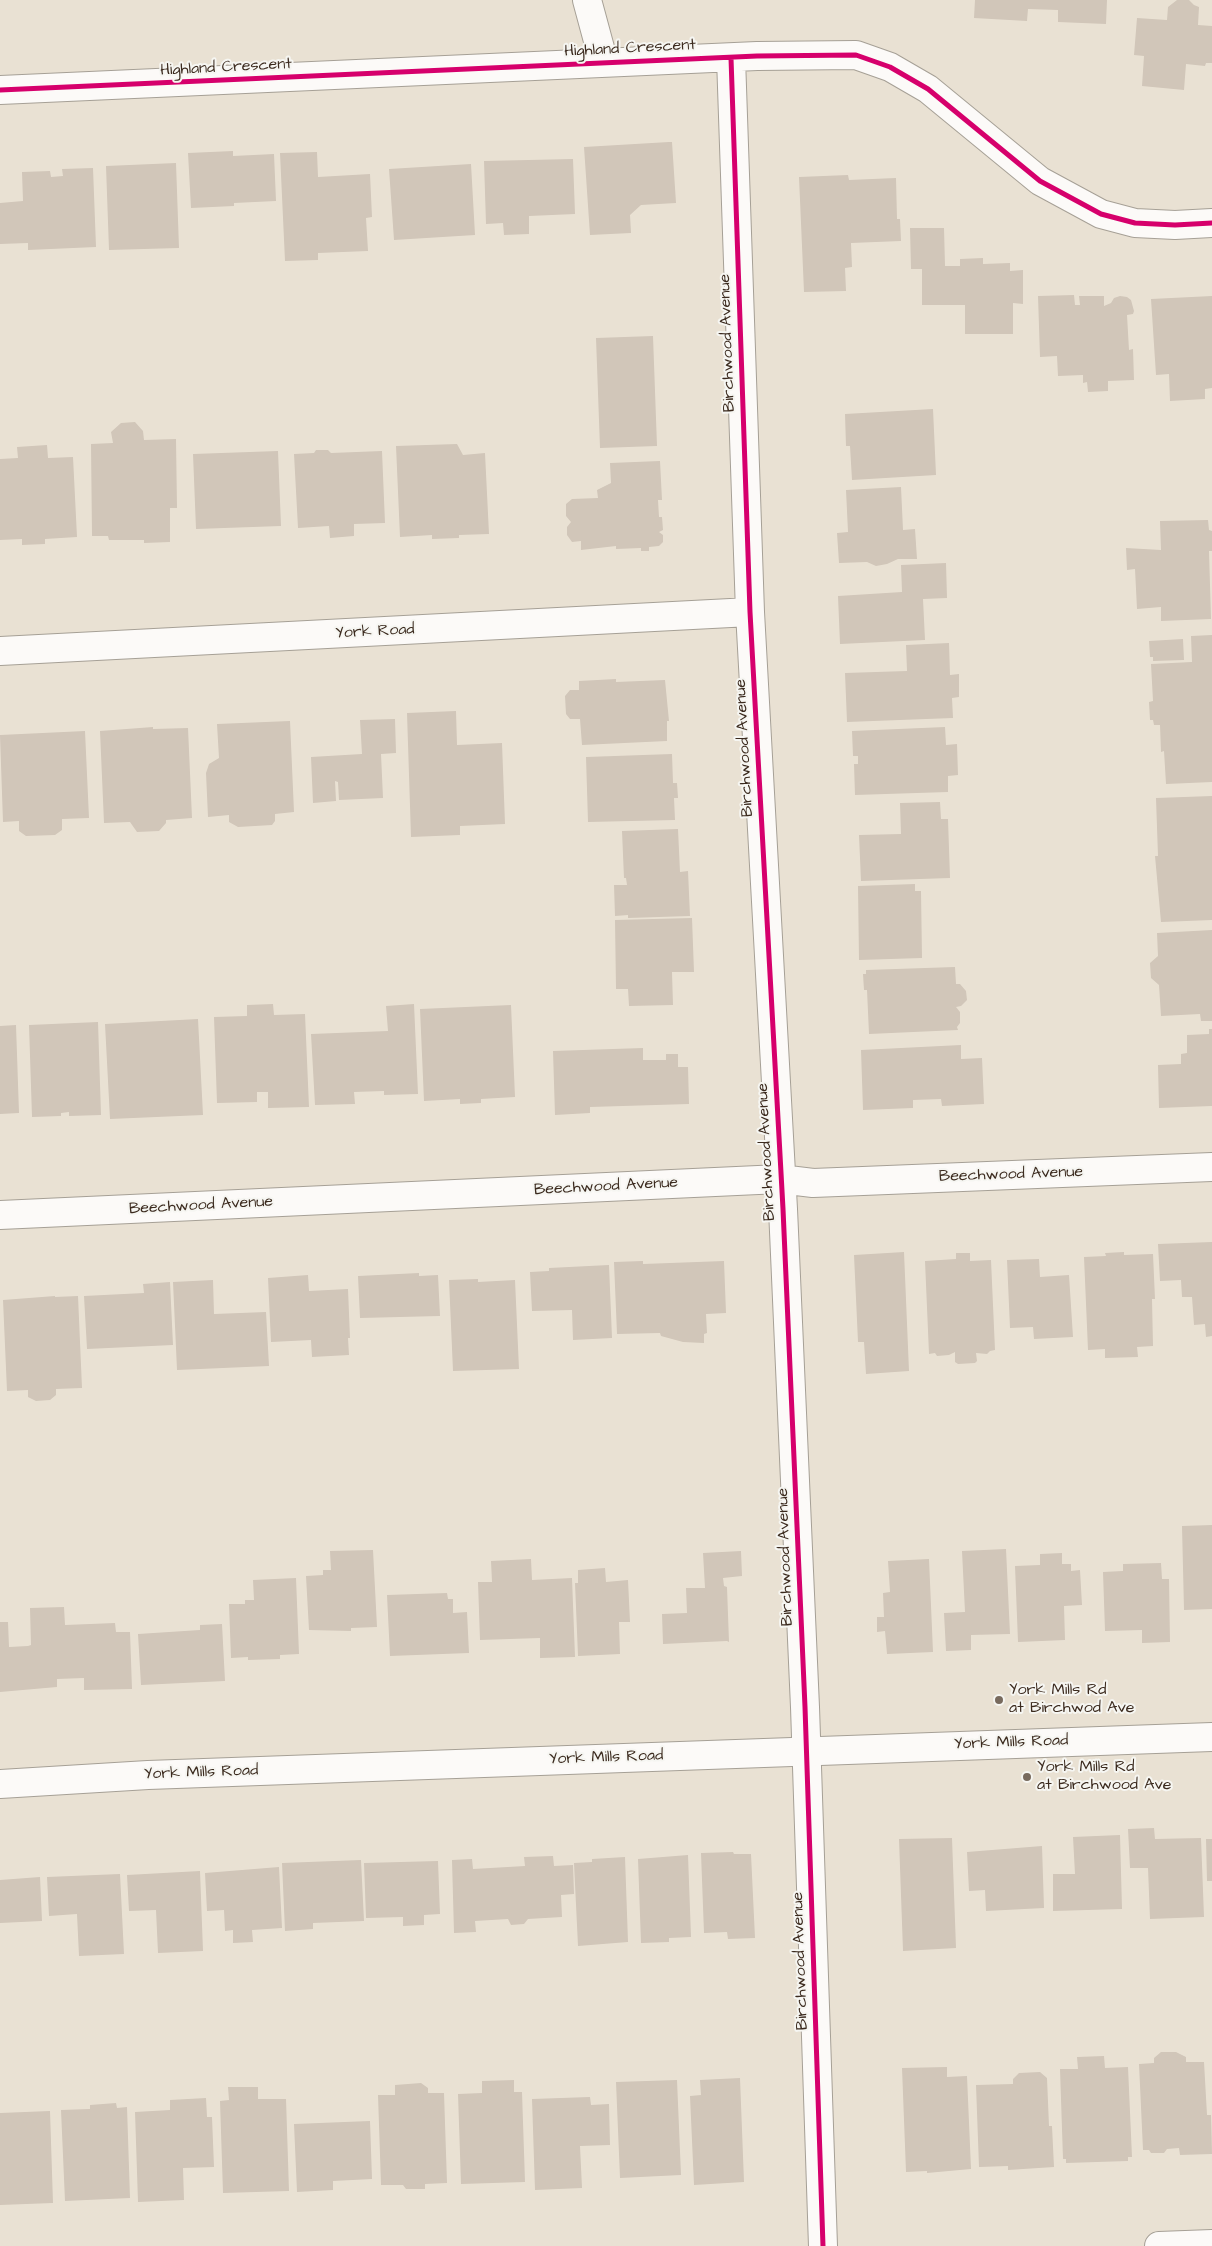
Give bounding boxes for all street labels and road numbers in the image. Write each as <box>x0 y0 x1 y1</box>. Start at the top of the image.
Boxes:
street label: Highland Crescent <box>564 36 696 62</box>
street label: Highland Crescent <box>160 55 292 81</box>
street label: Birchwood Avenue <box>716 274 740 412</box>
street label: York Road <box>335 620 415 644</box>
street label: Birchwood Avenue <box>732 678 758 818</box>
street label: Birchwood Avenue <box>754 1082 780 1222</box>
street label: Beechwood Avenue <box>939 1163 1083 1187</box>
street label: Beechwood Avenue <box>533 1174 679 1200</box>
street label: Beechwood Avenue <box>128 1193 274 1219</box>
street label: Birchwood Avenue <box>774 1488 798 1626</box>
street label: York Mills Road <box>953 1731 1069 1755</box>
street label: York Mills Road <box>548 1746 664 1770</box>
street label: York Mills Road <box>143 1761 259 1785</box>
street label: Birchwood Avenue <box>789 1892 813 2030</box>

